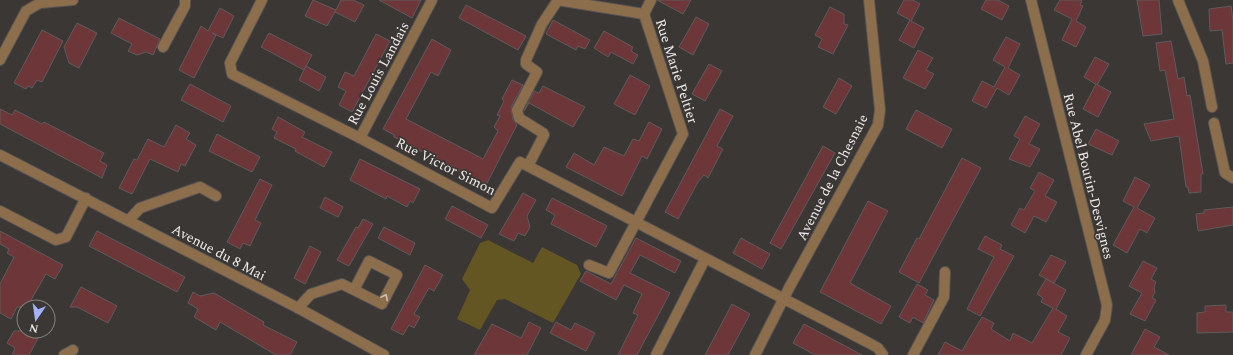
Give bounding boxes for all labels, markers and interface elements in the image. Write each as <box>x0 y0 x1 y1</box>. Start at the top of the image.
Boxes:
street label: Rue Marie Peltier <box>650 16 704 127</box>
street label: Rue Louis Landais <box>342 18 415 129</box>
street label: Rue Abel Boutin-Desvignes <box>1058 91 1119 261</box>
street label: Avenue de la Chesnaie <box>791 110 874 244</box>
street label: Rue Victor Simon <box>392 132 500 201</box>
street label: Avenue du 8 Mai <box>168 219 270 286</box>
one-way arrow <box>381 294 388 301</box>
north arrow <box>16 299 56 339</box>
text: N <box>28 319 40 338</box>

